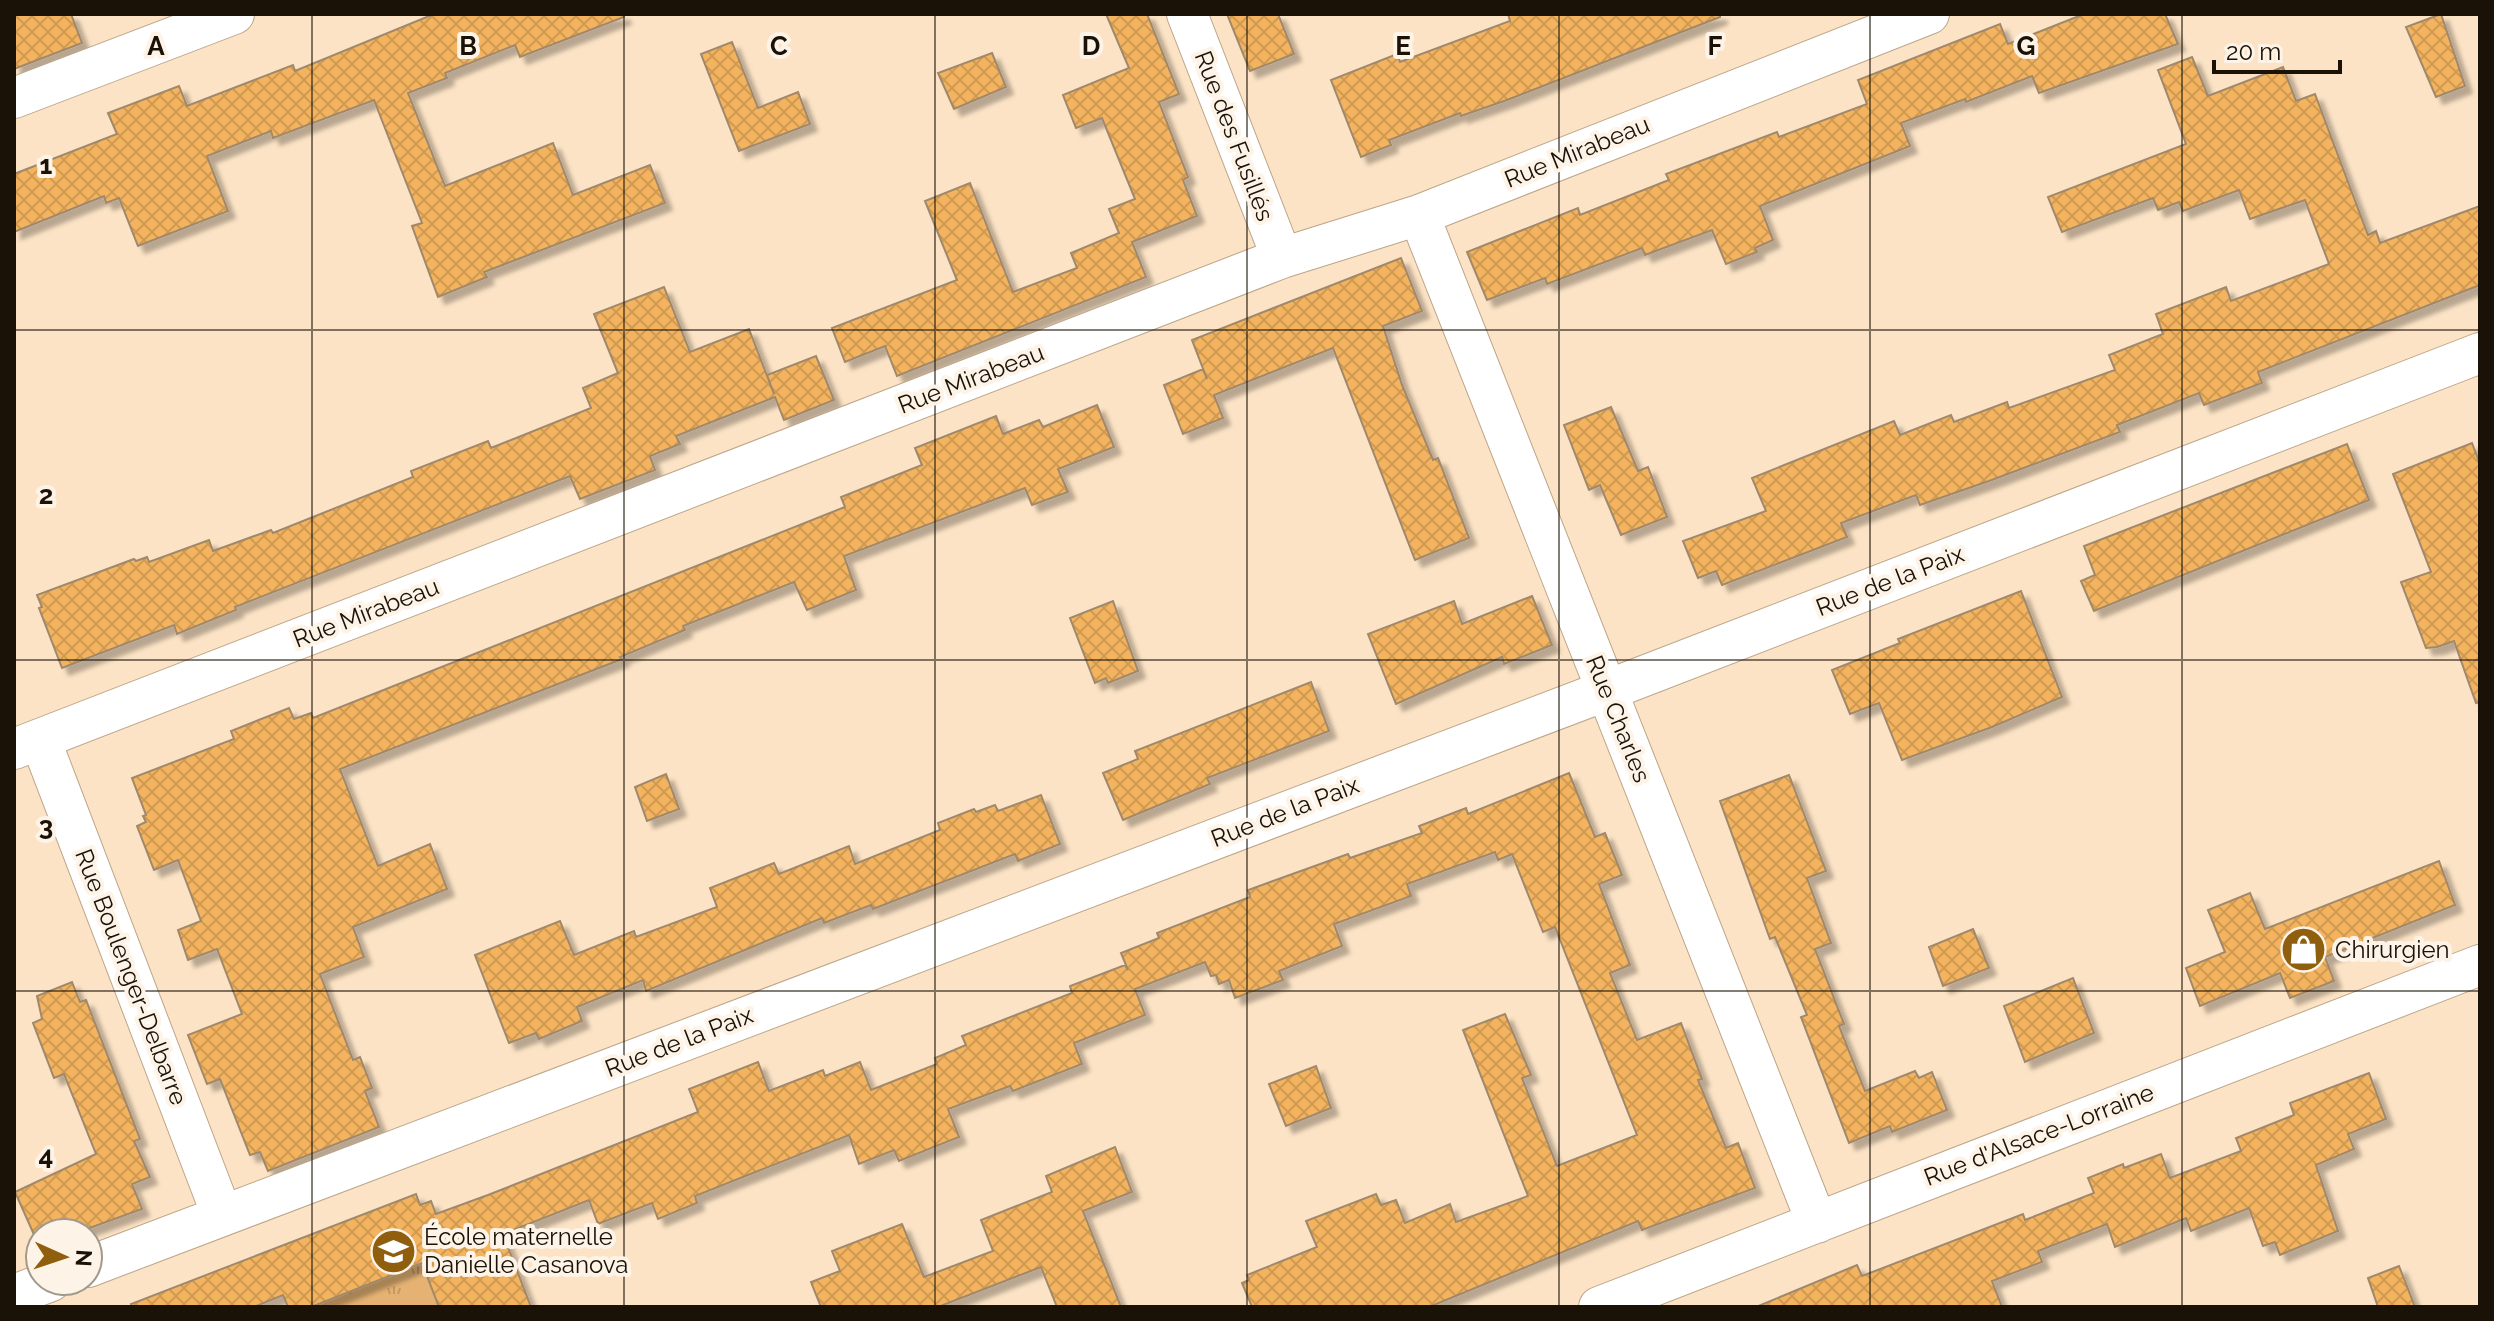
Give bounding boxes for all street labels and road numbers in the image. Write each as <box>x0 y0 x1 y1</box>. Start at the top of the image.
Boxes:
street label: Rue des Fusillés <box>1189 47 1280 225</box>
street label: Rue Mirabeau <box>1500 109 1654 194</box>
street label: Rue Mirabeau <box>894 337 1048 420</box>
street label: Rue de la Paix <box>1812 539 1968 622</box>
street label: Rue Mirabeau <box>289 571 443 654</box>
street label: Rue Charles <box>1580 651 1657 786</box>
street label: Rue de la Paix <box>1207 770 1363 853</box>
street label: Rue Boulenger-Delbarre <box>69 845 194 1109</box>
street label: Rue de la Paix <box>601 1000 757 1083</box>
street label: Rue d'Alsace-Lorraine <box>1920 1077 2158 1192</box>

